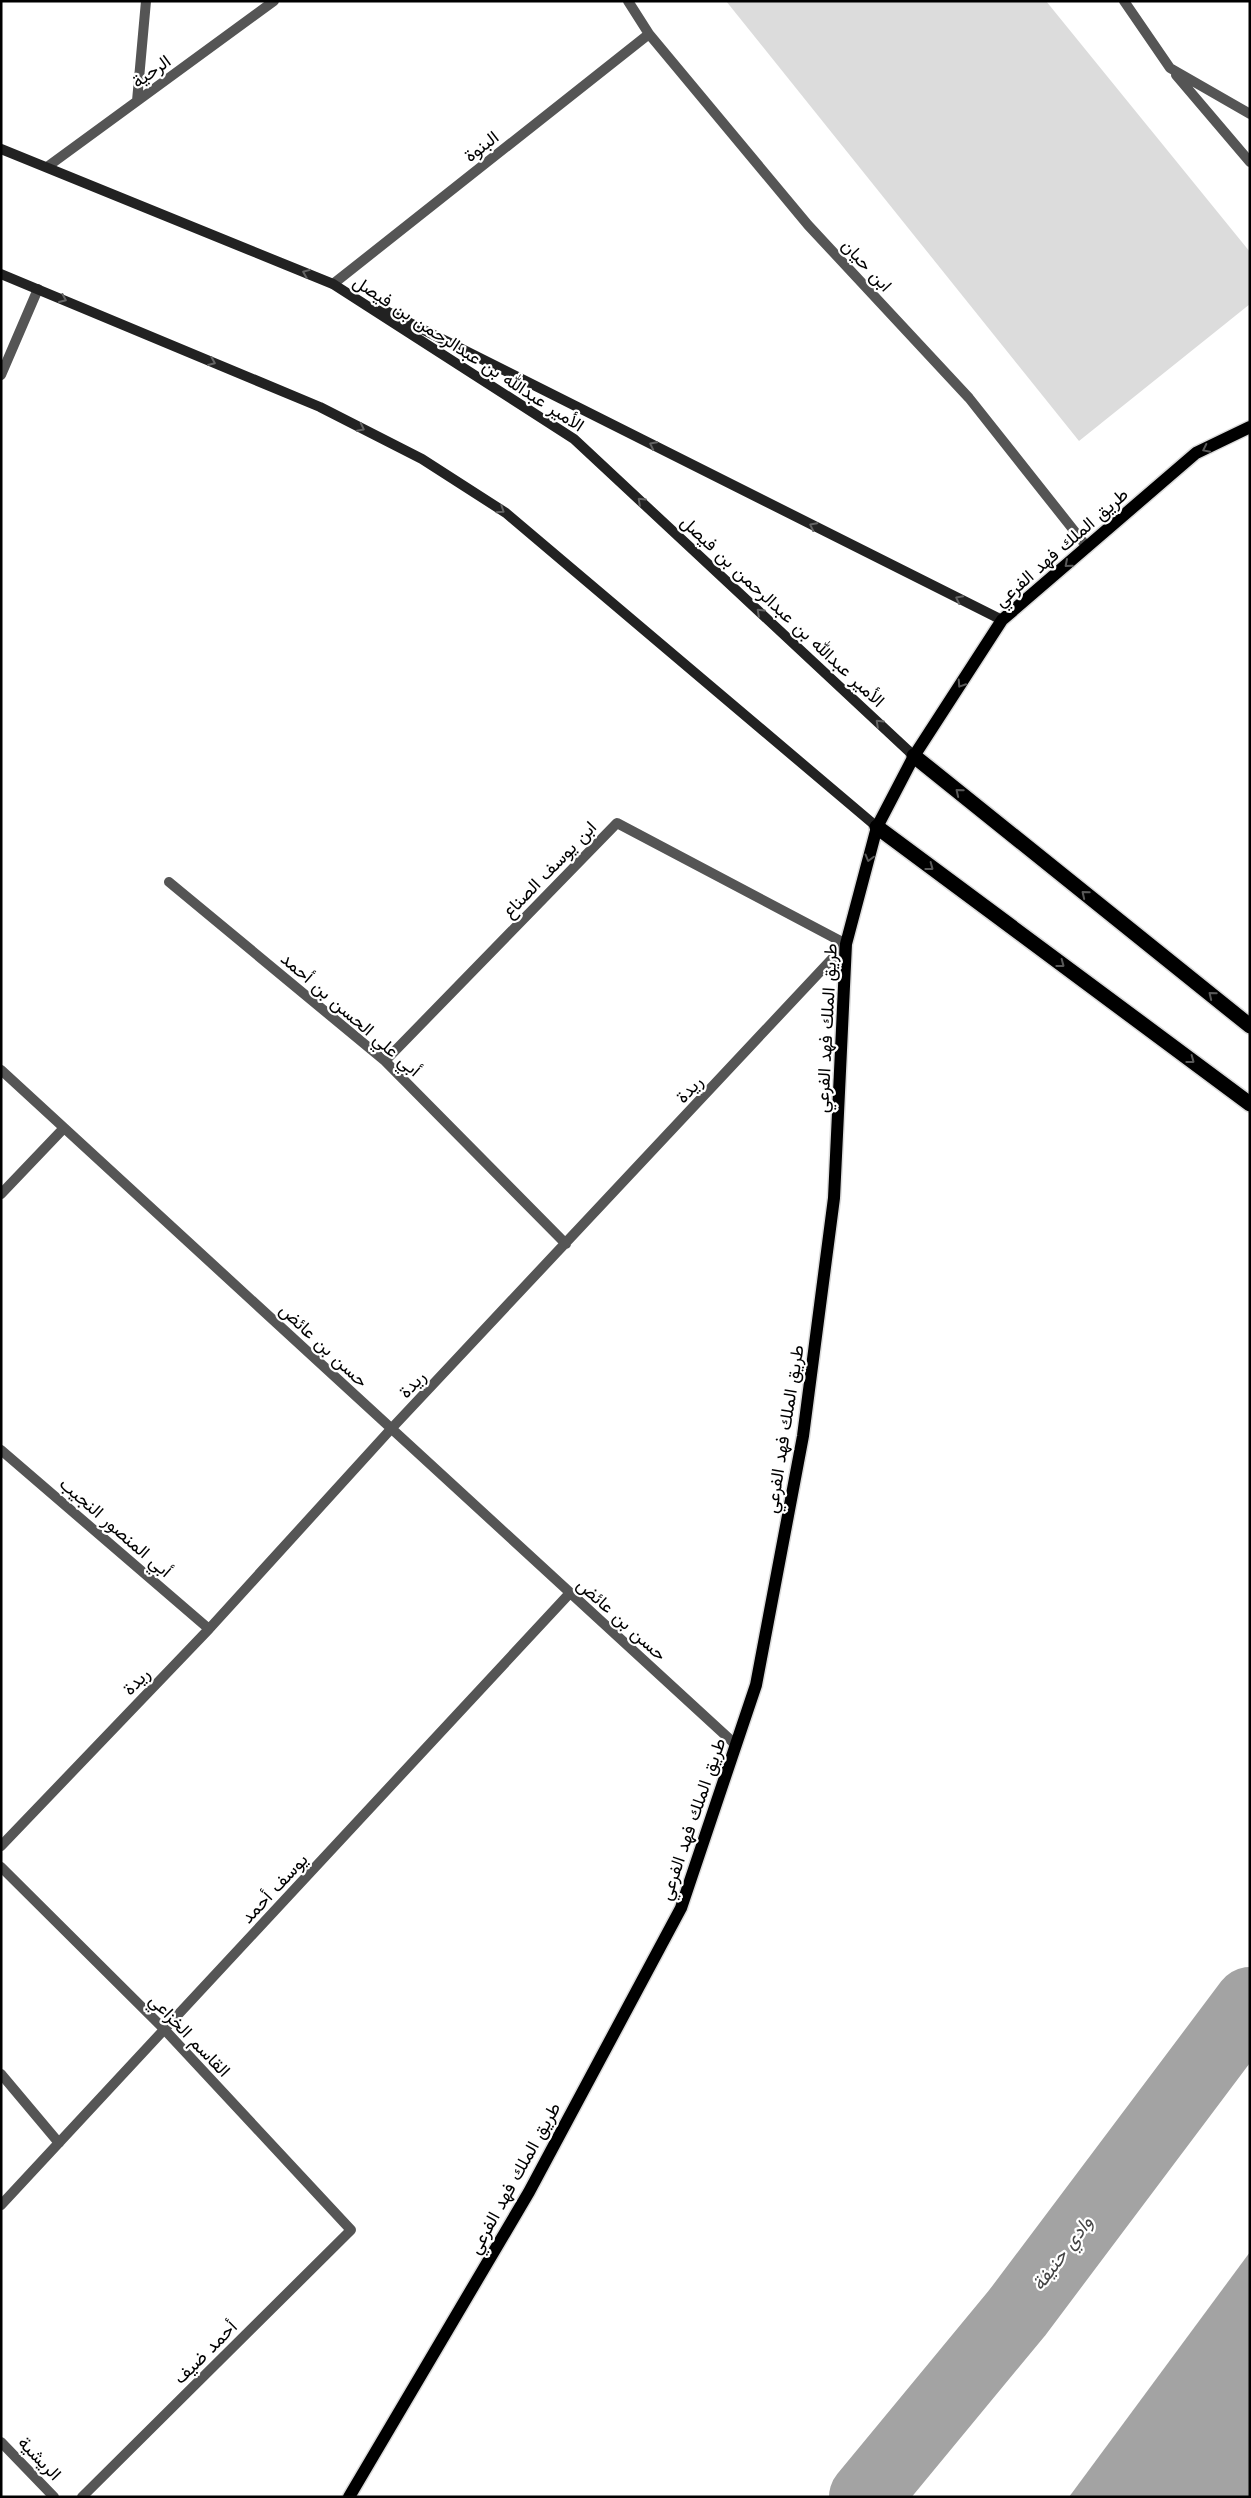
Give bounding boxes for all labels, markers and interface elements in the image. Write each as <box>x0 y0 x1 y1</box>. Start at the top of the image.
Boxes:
street label: الرحية <box>127 50 175 93</box>
street label: البنوة <box>460 126 503 167</box>
street label: ابن حيان <box>837 234 897 296</box>
one-way arrow <box>302 269 311 279</box>
street label: الأمير عبدالله بن عبدالرحمن بن فيصل <box>349 270 588 436</box>
one-way arrow <box>58 293 67 304</box>
one-way arrow <box>208 356 216 366</box>
one-way arrow <box>356 422 365 432</box>
one-way arrow <box>649 441 658 451</box>
one-way arrow <box>1202 442 1211 453</box>
street label: طريق الملك فهد الفرعي <box>990 483 1135 614</box>
one-way arrow <box>638 498 647 507</box>
one-way arrow <box>495 504 505 513</box>
street label: الأمير عبدالله بن عبدالرحمن بن فيصل <box>676 511 889 712</box>
one-way arrow <box>810 522 819 532</box>
one-way arrow <box>1064 558 1073 567</box>
one-way arrow <box>955 595 964 605</box>
one-way arrow <box>756 609 765 618</box>
one-way arrow <box>958 678 967 688</box>
one-way arrow <box>875 720 884 729</box>
one-way arrow <box>955 788 964 797</box>
street label: ابن يوسف الصناع <box>498 816 602 923</box>
one-way arrow <box>864 853 875 862</box>
one-way arrow <box>924 861 934 870</box>
one-way arrow <box>1082 891 1091 899</box>
street label: طريق الملك فهد الفرعي <box>811 943 846 1114</box>
street label: أبي علي الحسن بن أحمد <box>274 948 425 1084</box>
one-way arrow <box>1055 958 1064 966</box>
one-way arrow <box>1209 993 1218 1001</box>
one-way arrow <box>1185 1055 1194 1063</box>
street label: ريدة <box>671 1071 708 1108</box>
street label: حسن بن عائض <box>275 1299 373 1392</box>
street label: طريق الملك فهد الفرعي <box>760 1343 813 1515</box>
street label: ريدة <box>394 1366 431 1403</box>
street label: أبي المنصور النجيب <box>52 1473 176 1585</box>
street label: حسن بن عائض <box>572 1573 671 1665</box>
street label: ريدة <box>118 1663 155 1700</box>
street label: طريق الملك فهد الفرعي <box>654 1735 734 1904</box>
street label: يوسف أحمد <box>236 1849 312 1928</box>
street label: القاسم الخزاعي <box>142 1989 235 2084</box>
street label: طريق الملك فهد الفرعي <box>464 2099 569 2260</box>
water label: وادي حنيفة <box>1027 2211 1101 2297</box>
street label: أحمد ضيف <box>169 2316 241 2388</box>
street label: الريشية <box>13 2432 66 2485</box>

